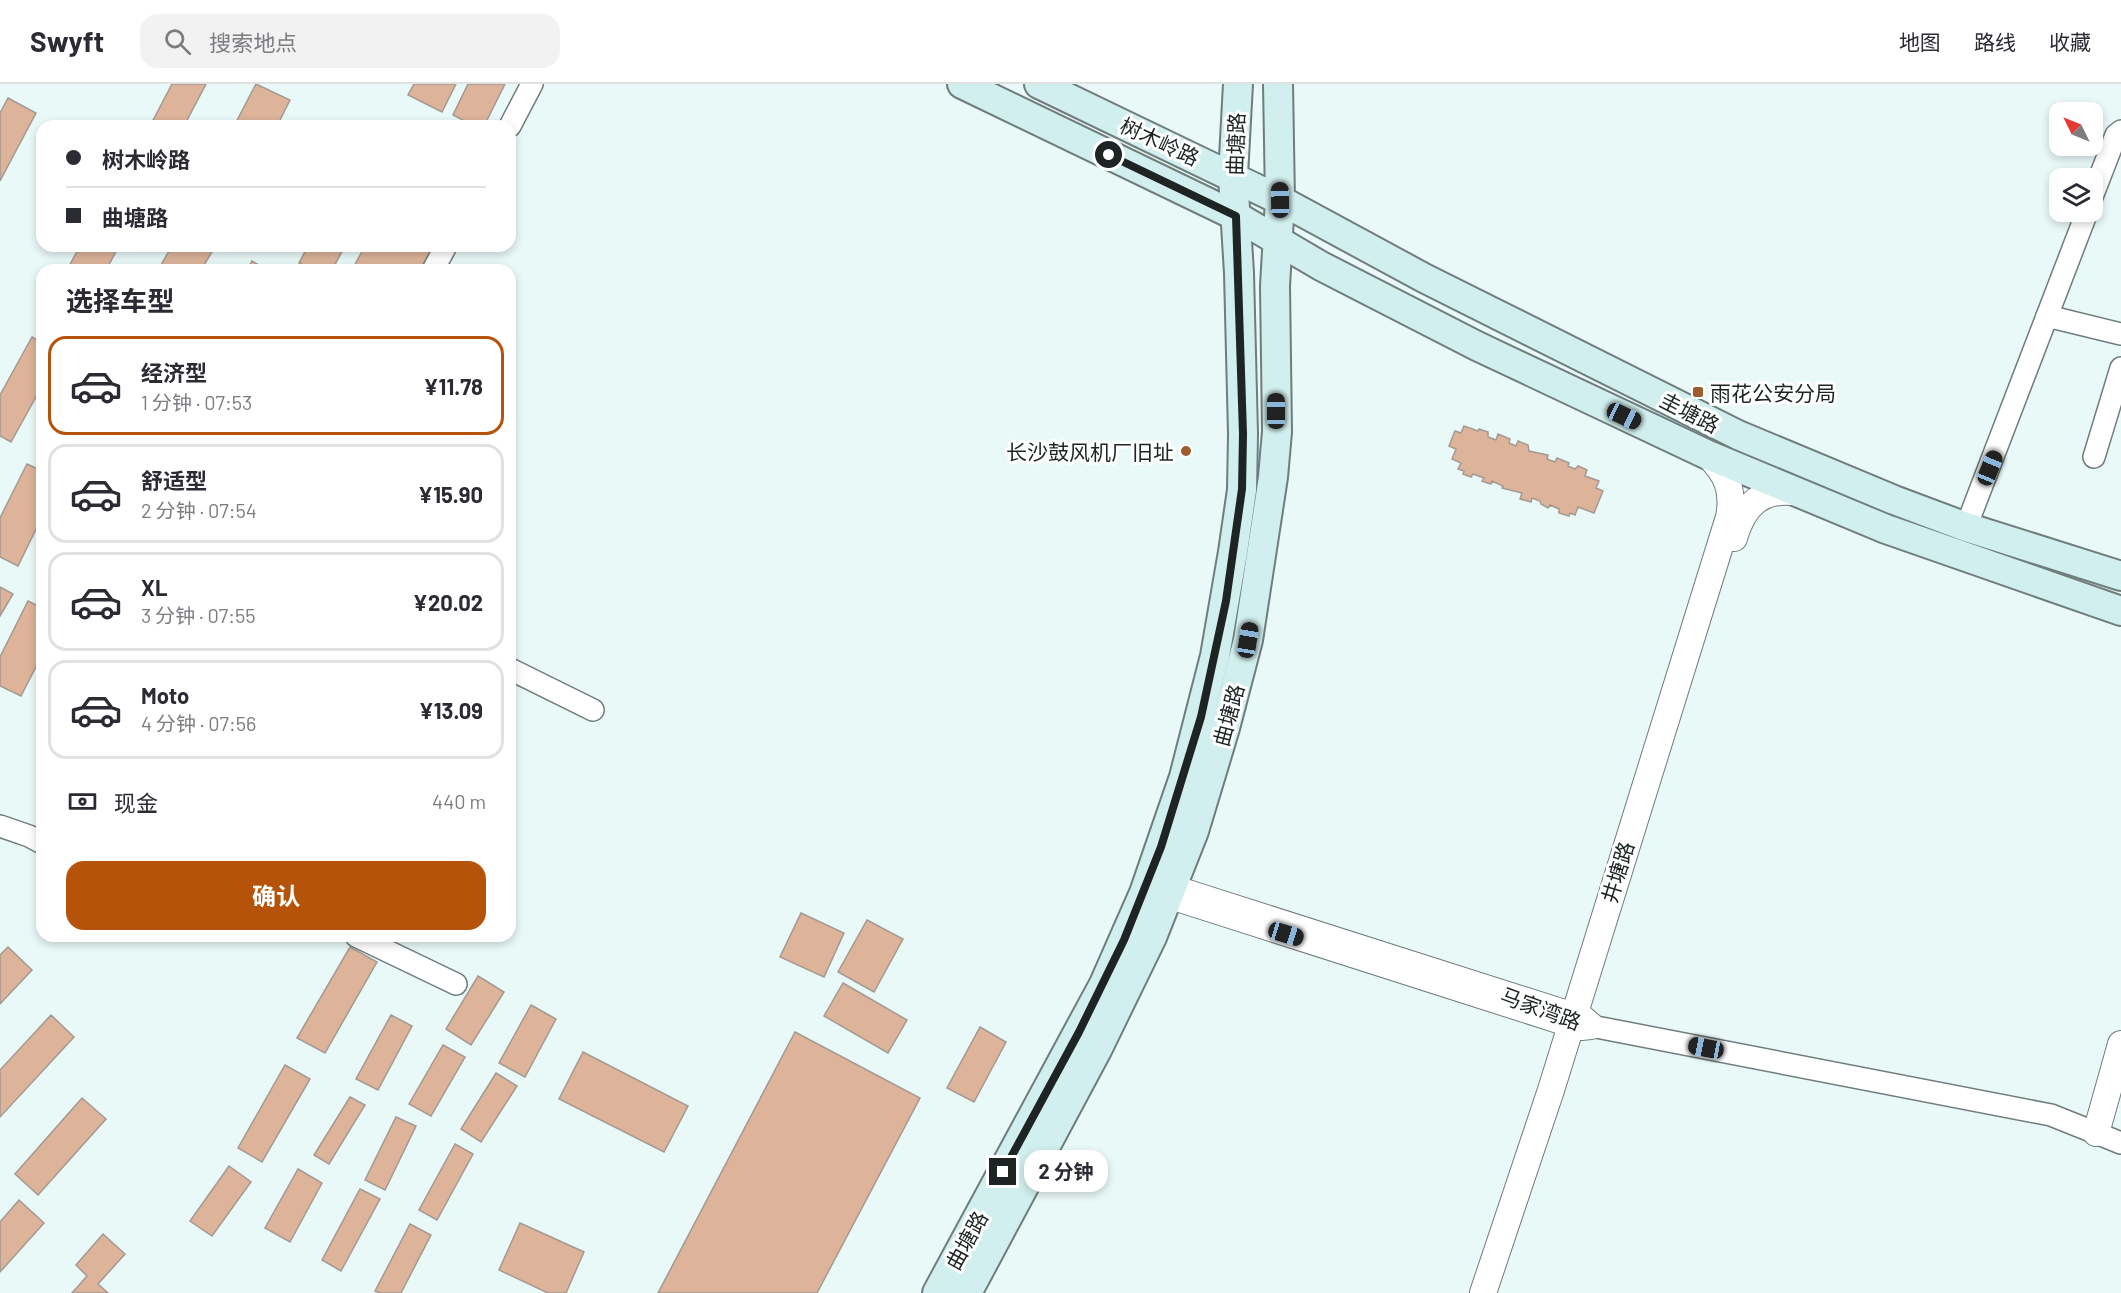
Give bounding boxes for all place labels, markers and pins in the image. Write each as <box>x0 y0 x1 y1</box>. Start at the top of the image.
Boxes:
place label: 雨花公安分局 <box>1710 380 1836 405</box>
marker: 雨花公安分局 <box>1691 385 1705 399</box>
place label: 长沙鼓风机厂旧址 <box>1006 439 1174 464</box>
marker: 长沙鼓风机厂旧址 <box>1179 444 1193 458</box>

